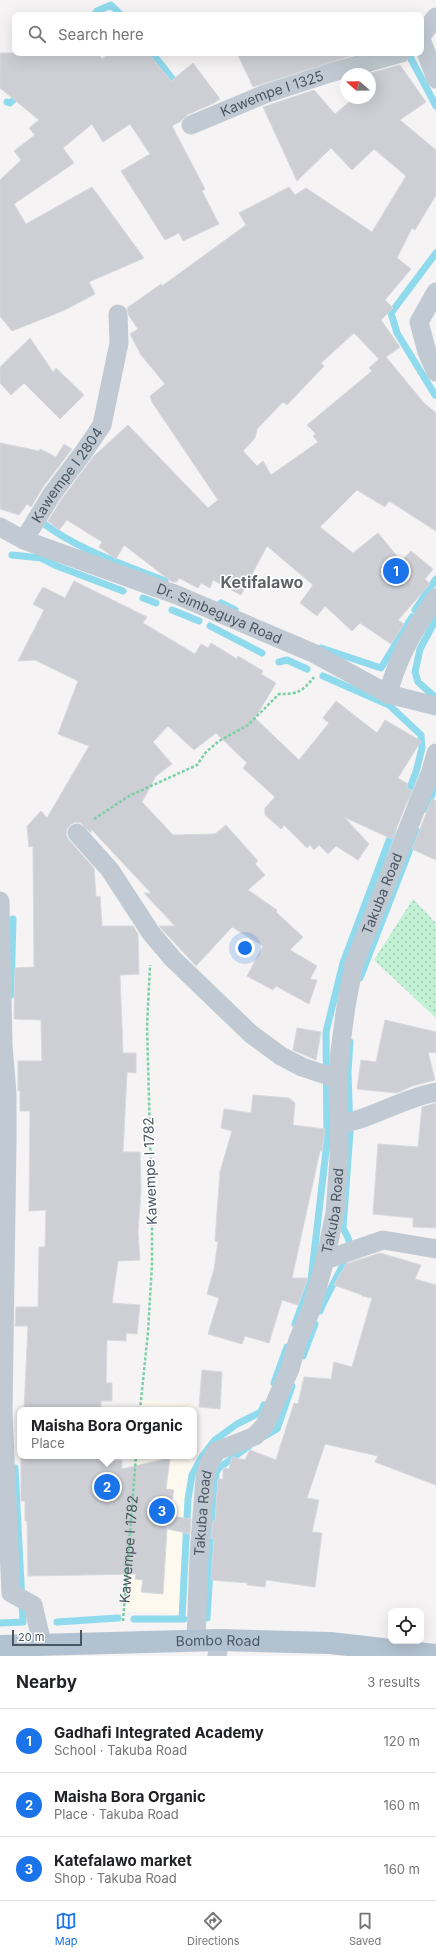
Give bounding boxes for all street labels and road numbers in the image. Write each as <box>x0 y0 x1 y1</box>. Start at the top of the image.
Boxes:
street label: Kawempe I 1325 <box>218 67 326 120</box>
street label: Kawempe I 2804 <box>28 424 106 526</box>
street label: Dr. Simbeguya Road <box>155 579 285 647</box>
street label: Takuba Road <box>358 850 405 937</box>
street label: Kawempe I 1782 <box>139 1117 160 1225</box>
street label: Takuba Road <box>318 1167 346 1255</box>
street label: Takuba Road <box>190 1468 215 1557</box>
street label: Kawempe I 1782 <box>115 1495 141 1604</box>
street label: Bombo Road <box>175 1631 260 1649</box>

